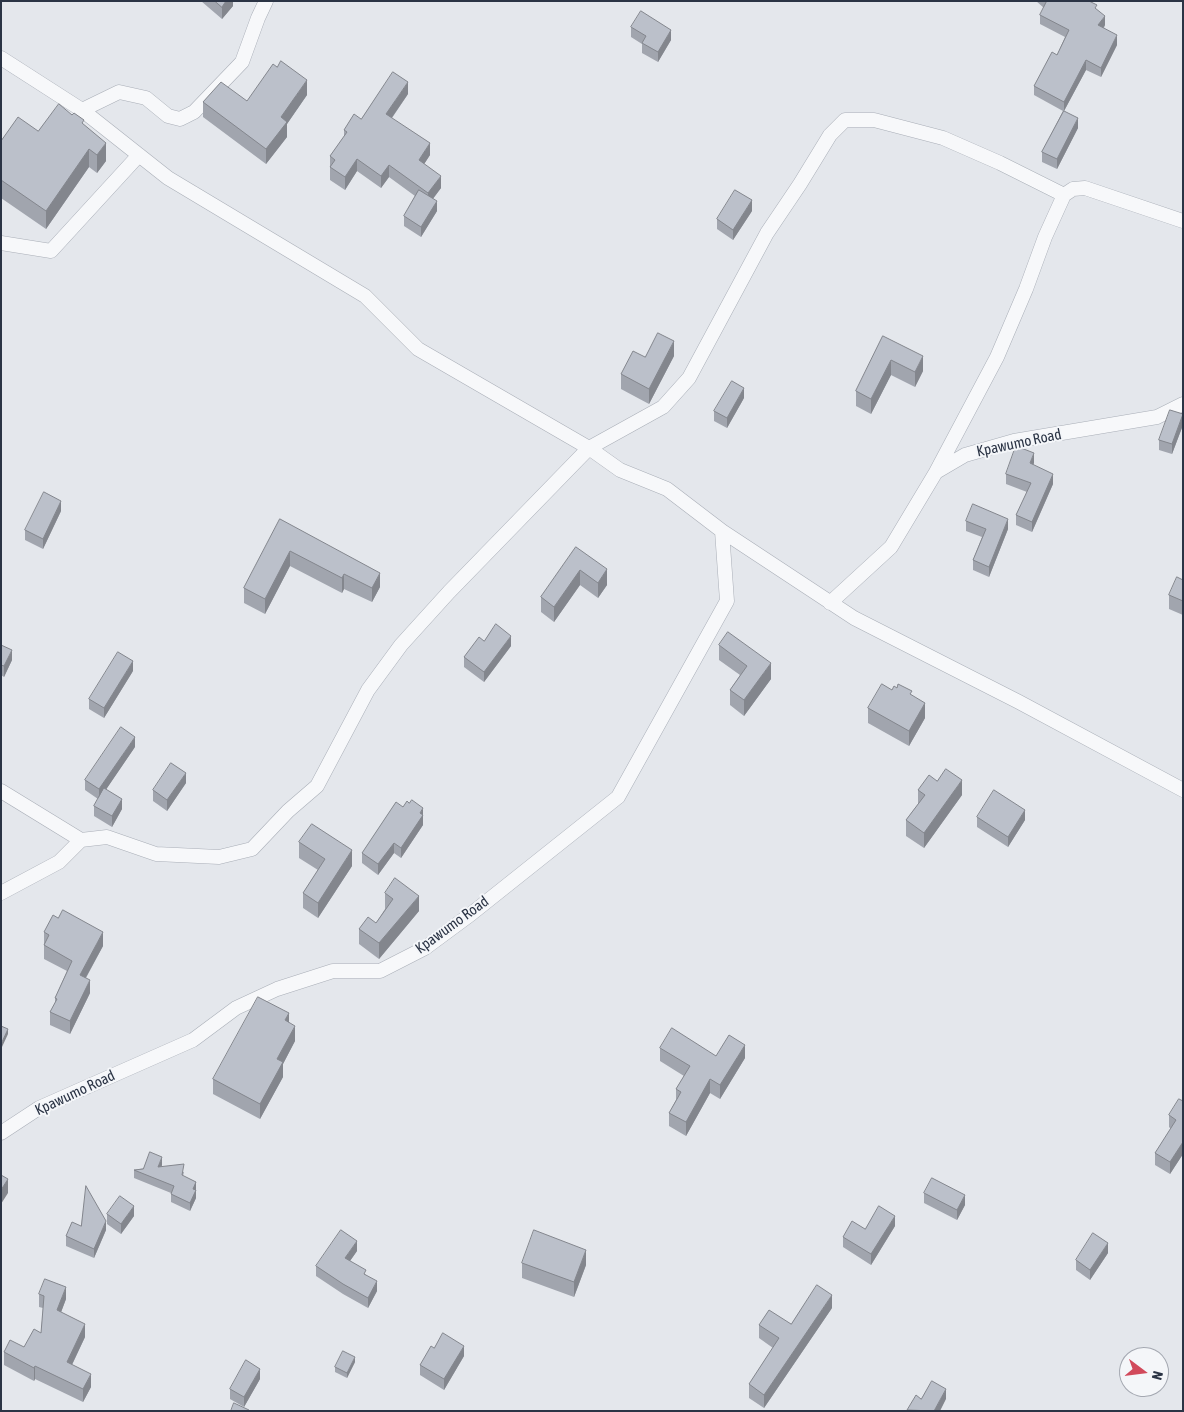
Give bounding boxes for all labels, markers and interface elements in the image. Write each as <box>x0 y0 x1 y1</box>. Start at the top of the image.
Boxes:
street label: Kpawumo Road <box>975 425 1063 461</box>
street label: Kpawumo Road <box>412 892 492 958</box>
street label: Kpawumo Road <box>32 1067 118 1119</box>
north arrow <box>1119 1347 1169 1397</box>
text: N <box>1149 1370 1166 1382</box>

